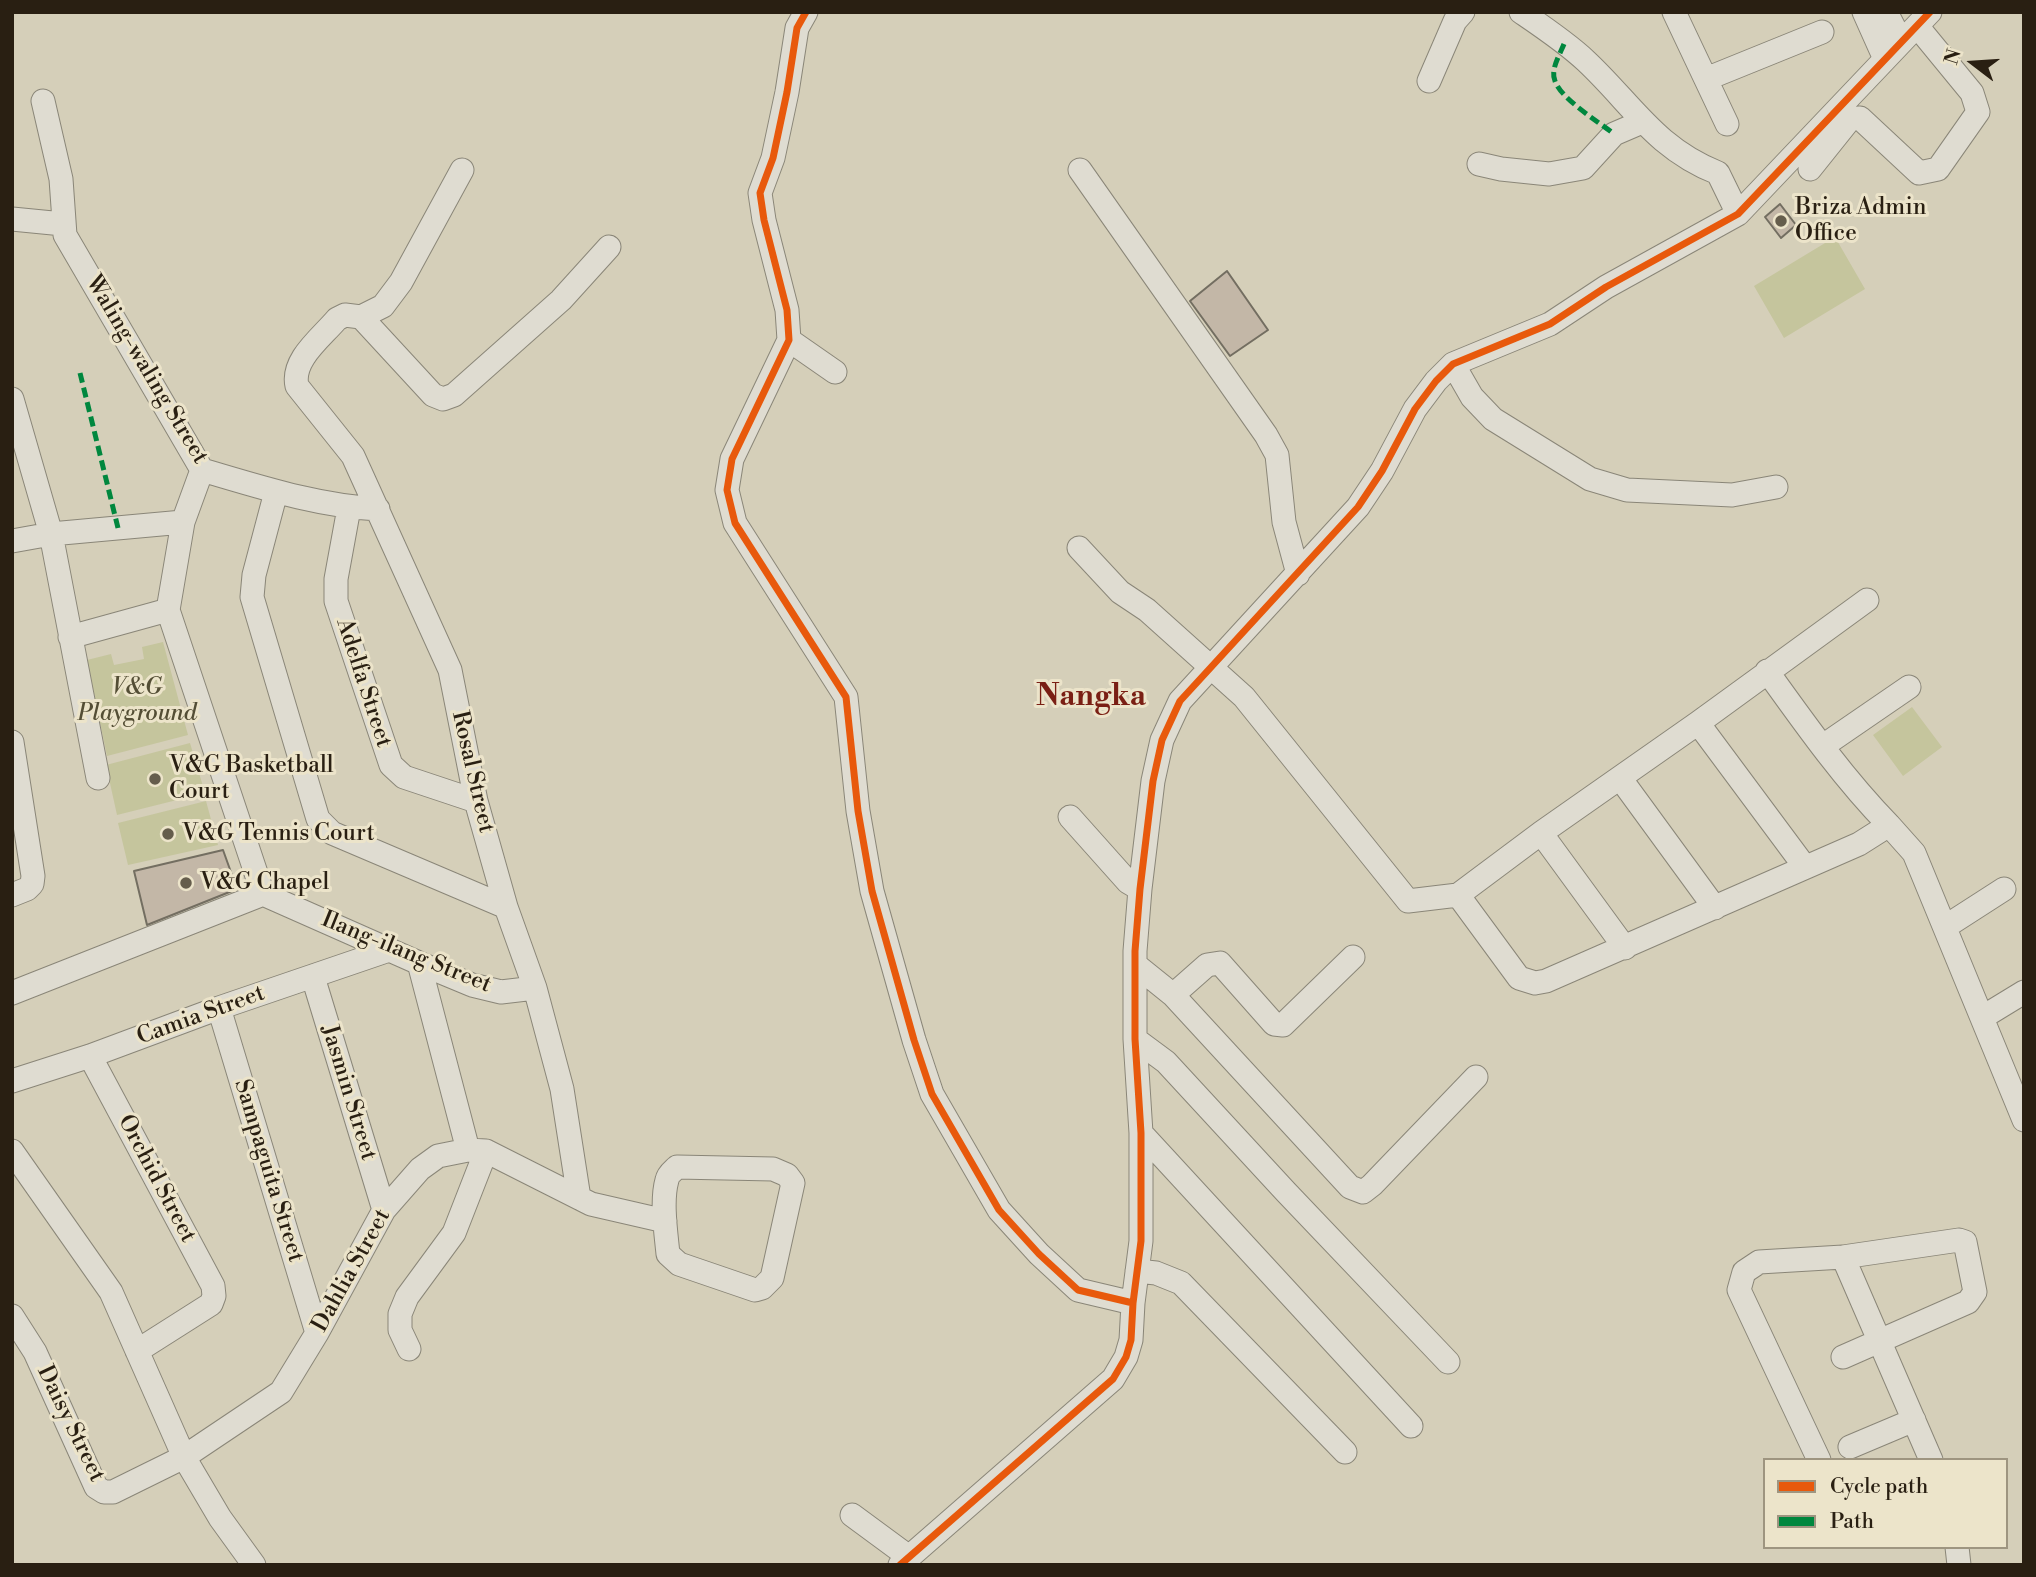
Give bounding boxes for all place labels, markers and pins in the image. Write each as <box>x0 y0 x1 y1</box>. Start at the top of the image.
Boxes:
place label: Briza Admin Office <box>1795 194 1926 248</box>
marker: Briza Admin Office <box>1773 213 1789 229</box>
place label: V&G Basketball Court <box>169 752 334 806</box>
marker: V&G Basketball Court <box>147 771 163 787</box>
place label: V&G Tennis Court <box>182 820 375 848</box>
marker: V&G Tennis Court <box>160 826 176 842</box>
place label: V&G Chapel <box>200 869 329 897</box>
marker: V&G Chapel <box>178 875 194 891</box>

